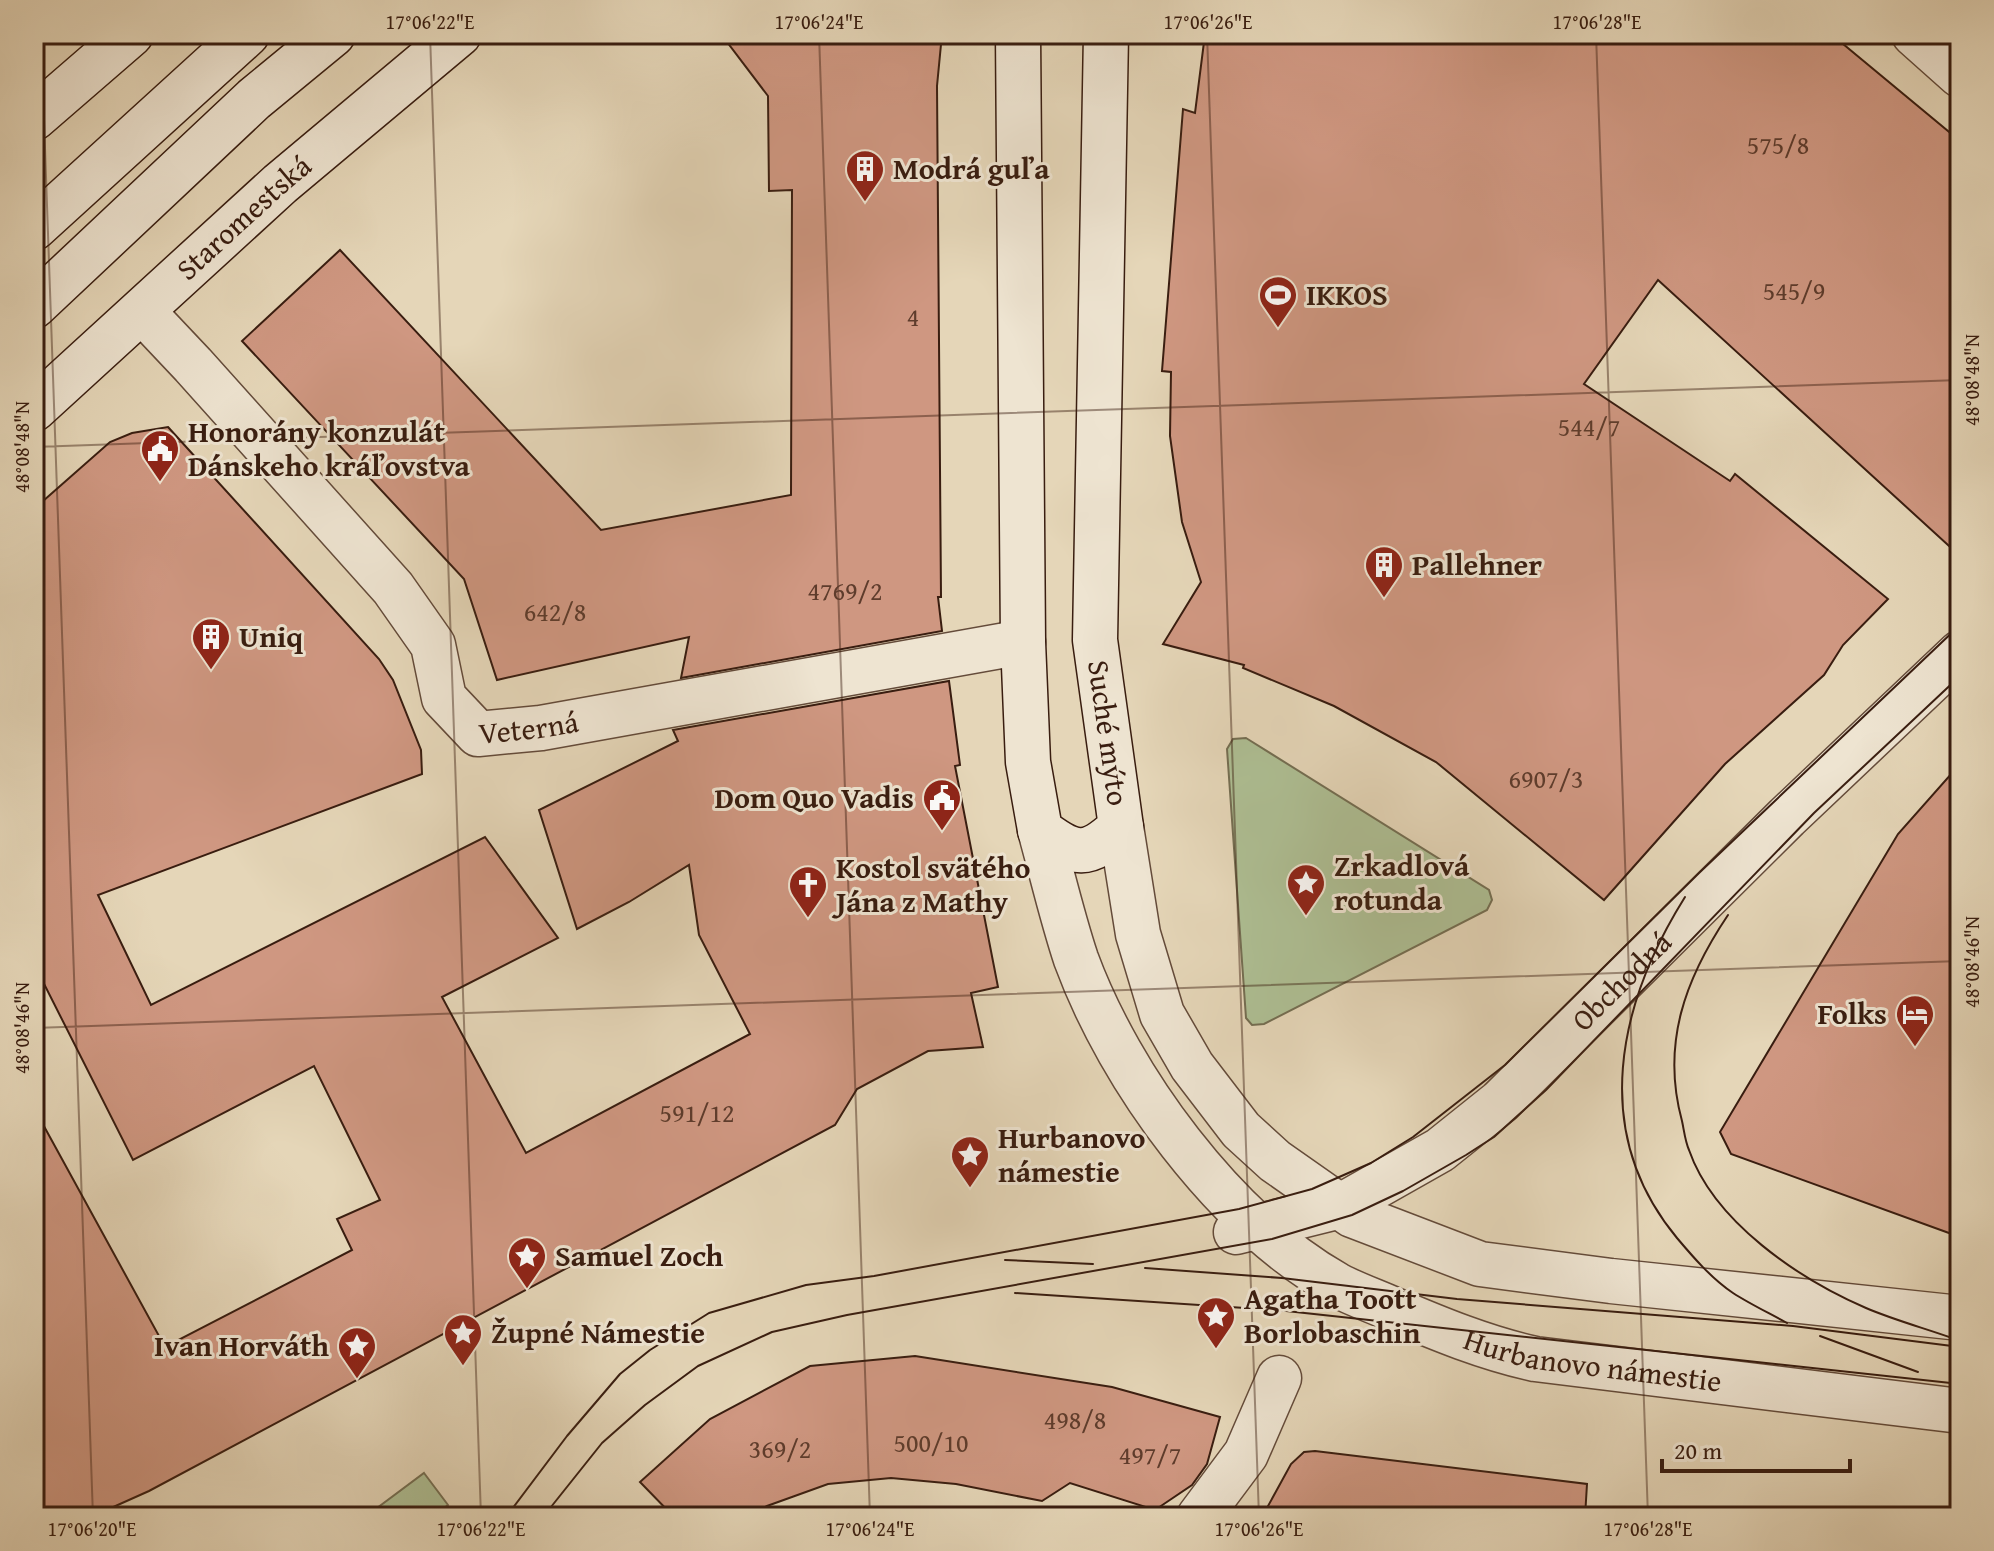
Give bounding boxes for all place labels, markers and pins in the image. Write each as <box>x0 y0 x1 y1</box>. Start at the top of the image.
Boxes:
place label: Modrá guľa <box>893 146 1050 190</box>
building icon: Modrá guľa <box>844 148 886 203</box>
place label: IKKOS <box>1306 272 1388 316</box>
sports icon: IKKOS <box>1257 274 1299 329</box>
place label: Honorány konzulát Dánskeho kráľovstva <box>188 409 471 487</box>
public building icon: Honorány konzulát Dánskeho kráľovstva <box>139 428 181 483</box>
place label: Pallehner <box>1412 542 1542 586</box>
building icon: Pallehner <box>1363 544 1405 599</box>
place label: Uniq <box>239 614 303 658</box>
building icon: Uniq <box>190 616 232 671</box>
place label: Dom Quo Vadis <box>714 775 914 819</box>
public building icon: Dom Quo Vadis <box>921 777 963 832</box>
place label: Zrkadlová rotunda <box>1334 843 1470 921</box>
place label: Kostol svätého Jána z Mathy <box>831 845 1031 923</box>
place icon: Zrkadlová rotunda <box>1285 862 1327 917</box>
church icon: Kostol svätého Jána z Mathy <box>787 864 829 919</box>
place label: Folks <box>1817 991 1887 1035</box>
hotel icon: Folks <box>1894 993 1936 1048</box>
place label: Hurbanovo námestie <box>998 1115 1145 1193</box>
place icon: Hurbanovo námestie <box>949 1134 991 1189</box>
place label: Samuel Zoch <box>555 1233 724 1277</box>
place icon: Samuel Zoch <box>506 1235 548 1290</box>
place label: Agatha Toott Borlobaschin <box>1244 1276 1421 1354</box>
place icon: Agatha Toott Borlobaschin <box>1195 1295 1237 1350</box>
place label: Župné Námestie <box>491 1310 705 1354</box>
place icon: Župné Námestie <box>442 1312 484 1367</box>
place label: Ivan Horváth <box>154 1323 329 1367</box>
place icon: Ivan Horváth <box>336 1325 378 1380</box>

